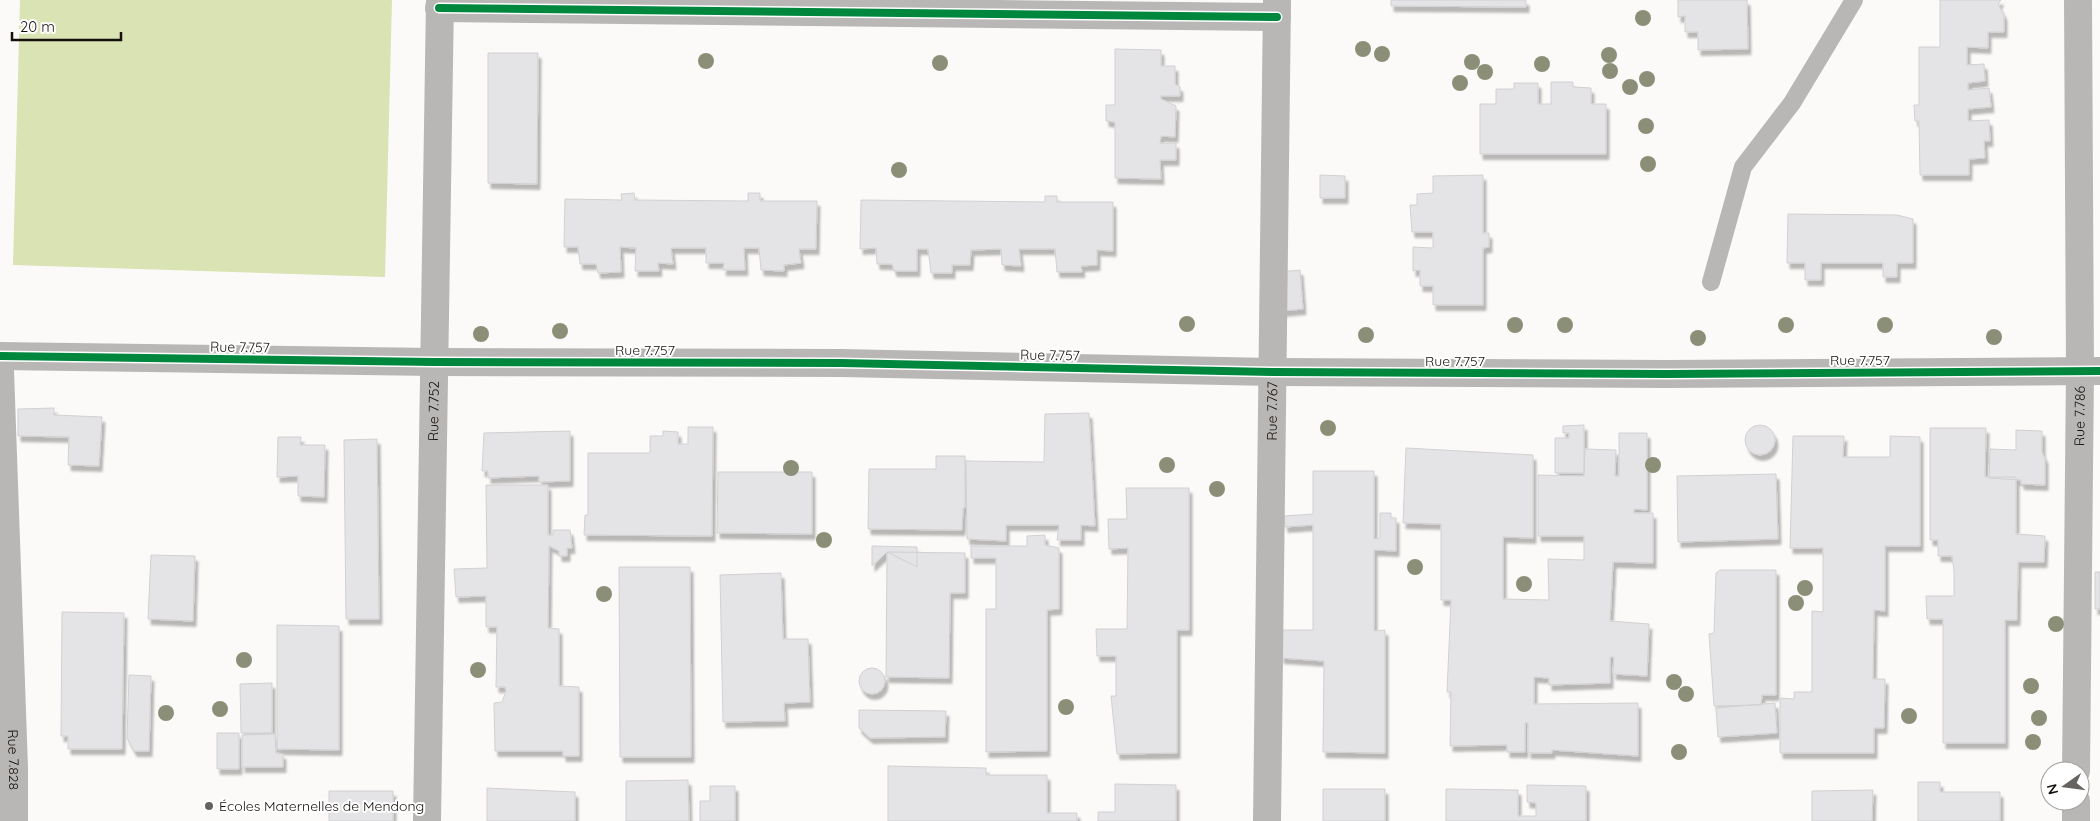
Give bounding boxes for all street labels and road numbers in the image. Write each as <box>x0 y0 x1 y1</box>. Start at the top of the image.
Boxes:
street label: Rue 7.757 <box>210 337 270 357</box>
street label: Rue 7.757 <box>615 341 675 359</box>
street label: Rue 7.757 <box>1020 345 1080 365</box>
street label: Rue 7.757 <box>1830 351 1890 369</box>
street label: Rue 7.757 <box>1425 352 1485 370</box>
street label: Rue 7.752 <box>424 380 443 441</box>
street label: Rue 7.767 <box>1263 381 1281 441</box>
street label: Rue 7.786 <box>2070 385 2089 446</box>
street label: Rue 7.828 <box>4 729 23 790</box>

